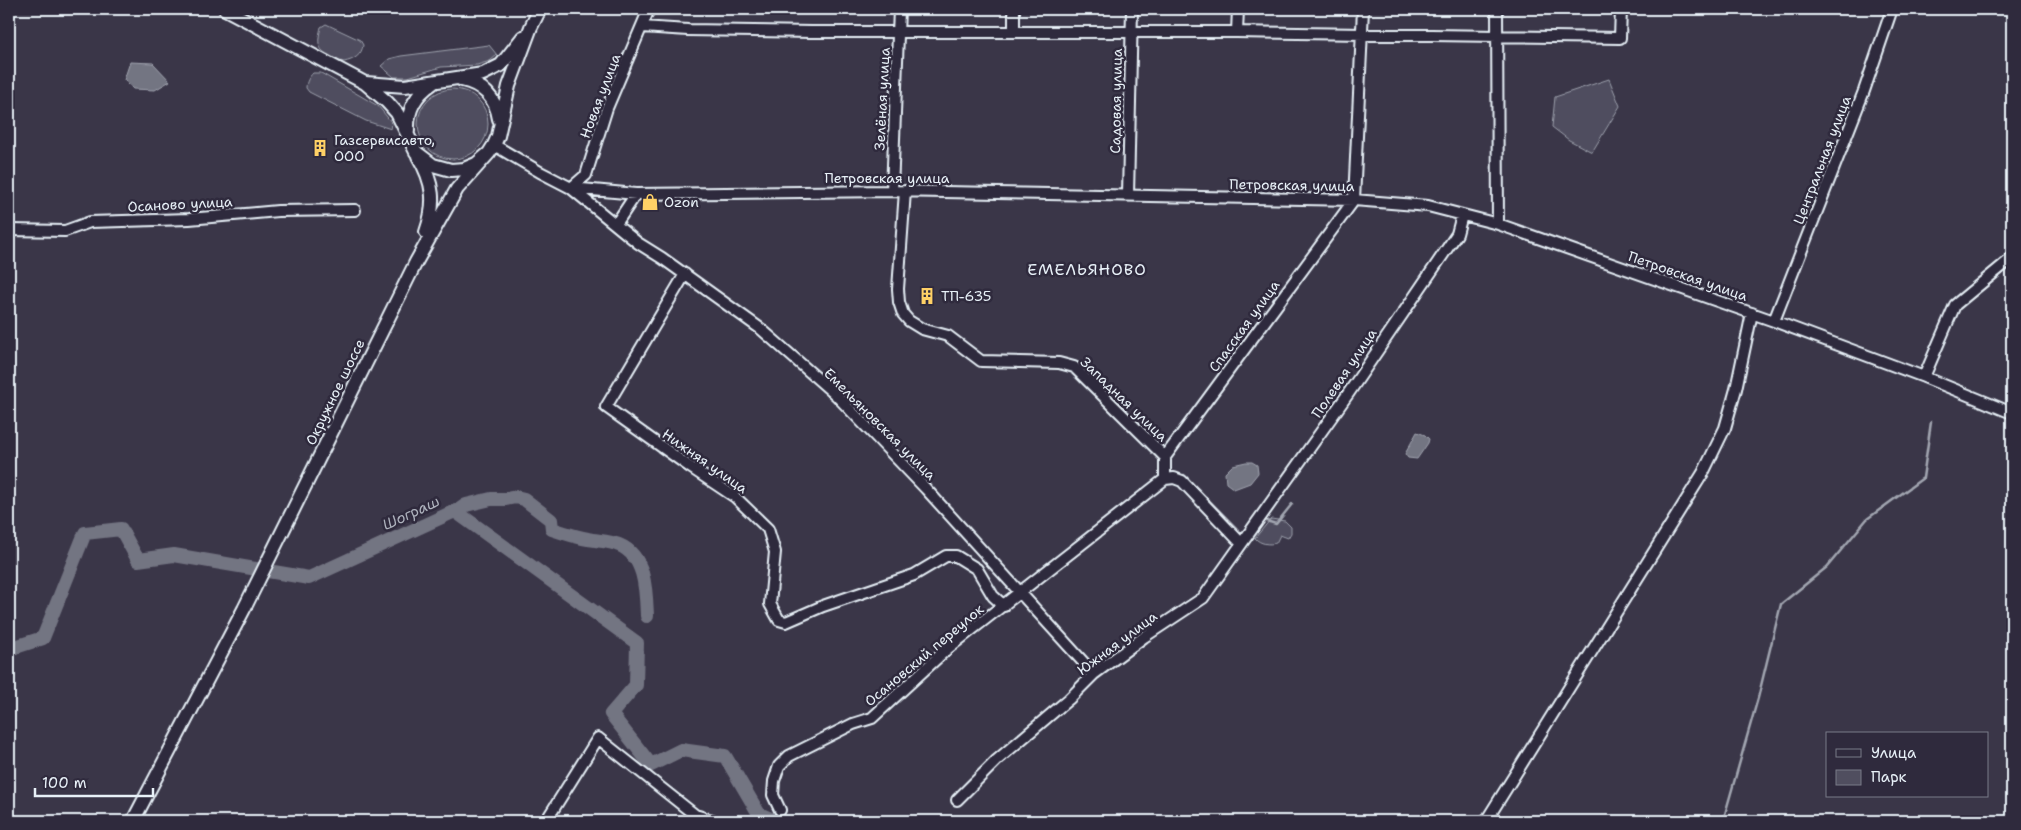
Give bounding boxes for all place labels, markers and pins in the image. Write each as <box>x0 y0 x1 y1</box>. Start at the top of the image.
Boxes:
place label: Газсервисавто, ООО <box>334 131 435 165</box>
building icon: Газсервисавто, ООО <box>310 138 330 158</box>
shop icon: Ozon <box>640 192 660 212</box>
place label: Ozon <box>664 193 699 211</box>
building icon: ТП-635 <box>917 286 937 306</box>
place label: ТП-635 <box>941 287 991 305</box>

